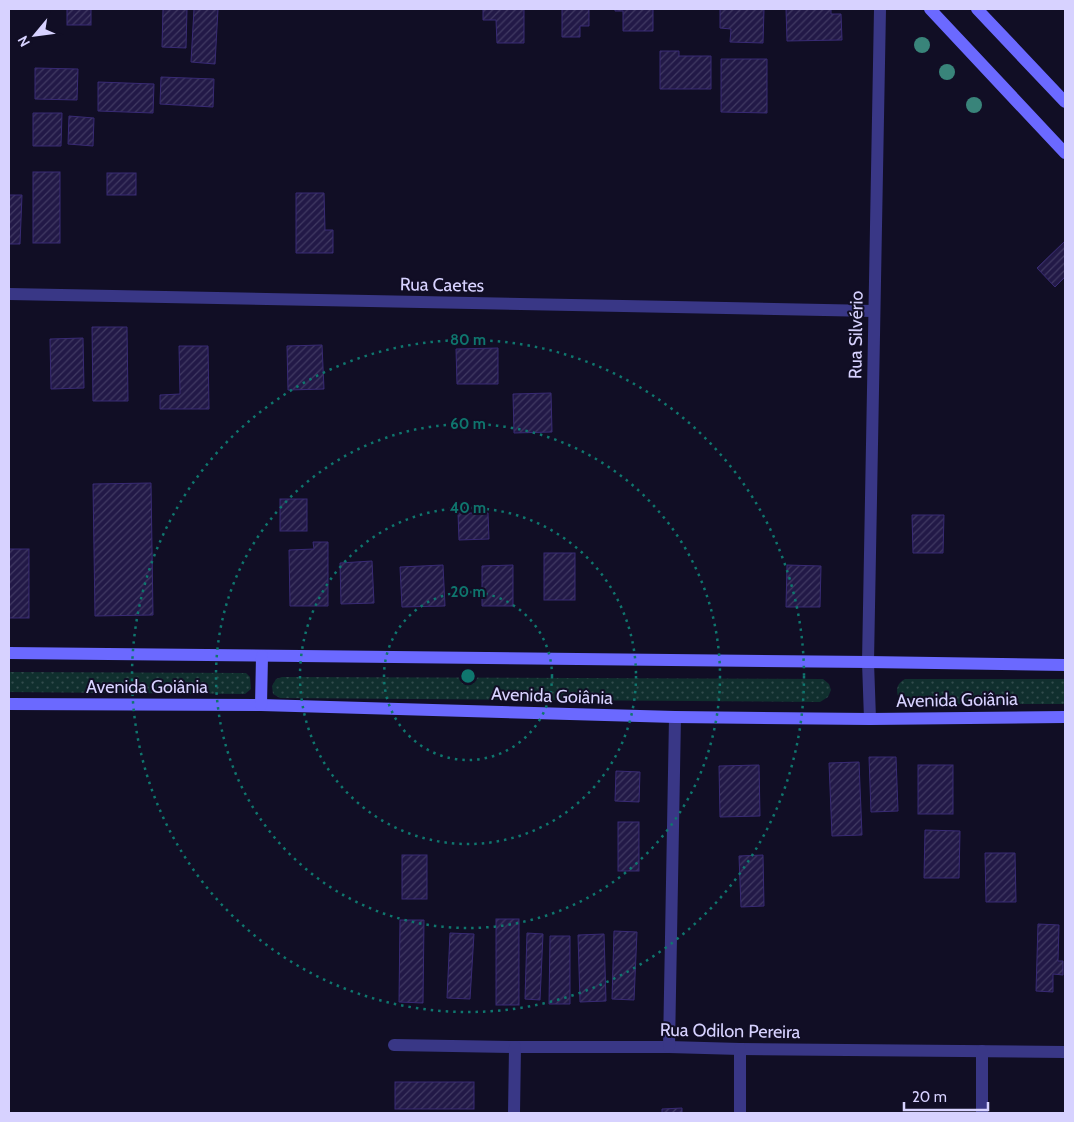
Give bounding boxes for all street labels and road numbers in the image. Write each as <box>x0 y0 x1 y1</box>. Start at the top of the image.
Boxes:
street label: Rua Caetes <box>400 273 484 297</box>
street label: Rua Silvério <box>844 291 868 379</box>
street label: Avenida Goiânia <box>86 676 208 698</box>
street label: Avenida Goiânia <box>491 683 614 709</box>
street label: Avenida Goiânia <box>896 688 1018 712</box>
street label: Rua Odilon Pereira <box>660 1019 801 1043</box>

